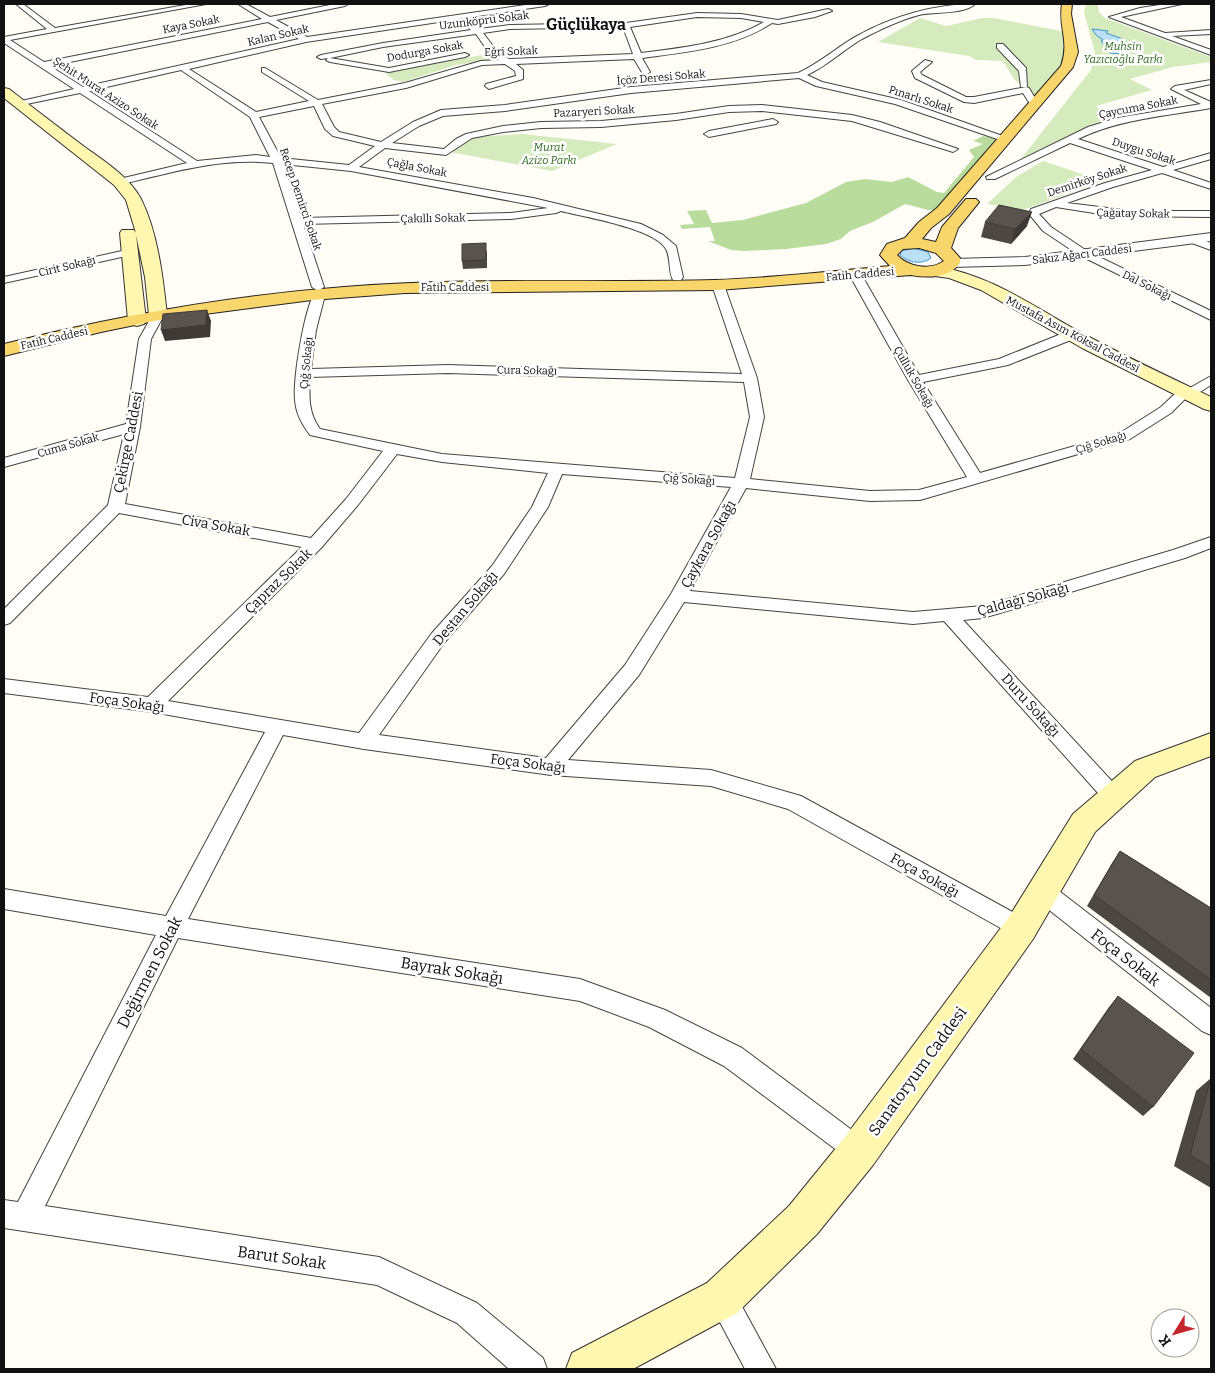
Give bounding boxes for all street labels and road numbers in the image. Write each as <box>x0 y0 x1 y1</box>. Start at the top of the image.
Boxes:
street label: Uzunköprü Sokak <box>438 8 531 32</box>
street label: Kaya Sokak <box>161 12 221 36</box>
street label: Kalan Sokak <box>246 22 311 49</box>
street label: Dodurga Sokak <box>386 38 465 65</box>
street label: Eğri Sokak <box>484 44 539 59</box>
street label: Şehit Murat Azizo Sokak <box>51 54 161 133</box>
street label: İçöz Deresi Sokak <box>616 66 707 88</box>
street label: Pınarlı Sokak <box>887 83 955 116</box>
street label: Çaycuma Sokak <box>1098 93 1179 122</box>
street label: Pazaryeri Sokak <box>553 103 636 120</box>
street label: Duygu Sokak <box>1110 135 1178 168</box>
street label: Recep Demirci Sokak <box>277 146 324 253</box>
street label: Çağla Sokak <box>386 155 449 180</box>
street label: Demirköy Sokak <box>1046 161 1129 200</box>
street label: Çağatay Sokak <box>1096 206 1171 221</box>
street label: Çakıllı Sokak <box>400 211 466 226</box>
street label: Sakız Ağacı Caddesi <box>1032 242 1133 267</box>
street label: Cirit Sokağı <box>37 253 98 279</box>
street label: Fatih Caddesi <box>825 265 896 284</box>
street label: Dal Sokağı <box>1120 268 1174 303</box>
street label: Fatih Caddesi <box>421 281 490 294</box>
street label: Mustafa Asım Köksal Caddesi <box>1004 294 1142 376</box>
street label: Fatih Caddesi <box>19 324 90 353</box>
street label: Çığ Sokağı <box>297 336 316 390</box>
street label: Çulluk Sokağı <box>891 344 937 411</box>
street label: Cura Sokağı <box>497 363 558 378</box>
street label: Çekirge Caddesi <box>110 390 147 495</box>
street label: Çığ Sokağı <box>1074 428 1129 456</box>
street label: Cuma Sokak <box>36 430 101 460</box>
street label: Çığ Sokağı <box>662 471 716 488</box>
street label: Çaykara Sokağı <box>677 497 740 591</box>
street label: Civa Sokak <box>180 511 252 540</box>
street label: Çapraz Sokak <box>241 545 316 618</box>
street label: Destan Sokağı <box>429 568 501 649</box>
street label: Çaldağı Sokağı <box>975 579 1071 620</box>
street label: Duru Sokağı <box>998 670 1064 741</box>
street label: Foça Sokağı <box>88 689 166 716</box>
street label: Foça Sokağı <box>489 750 567 777</box>
street label: Foça Sokağı <box>887 850 962 901</box>
street label: Değirmen Sokak <box>113 913 186 1031</box>
street label: Foça Sokak <box>1087 925 1164 990</box>
street label: Bayrak Sokağı <box>399 953 505 988</box>
street label: Sanatoryum Caddesi <box>864 1003 971 1139</box>
street label: Barut Sokak <box>236 1242 328 1273</box>

